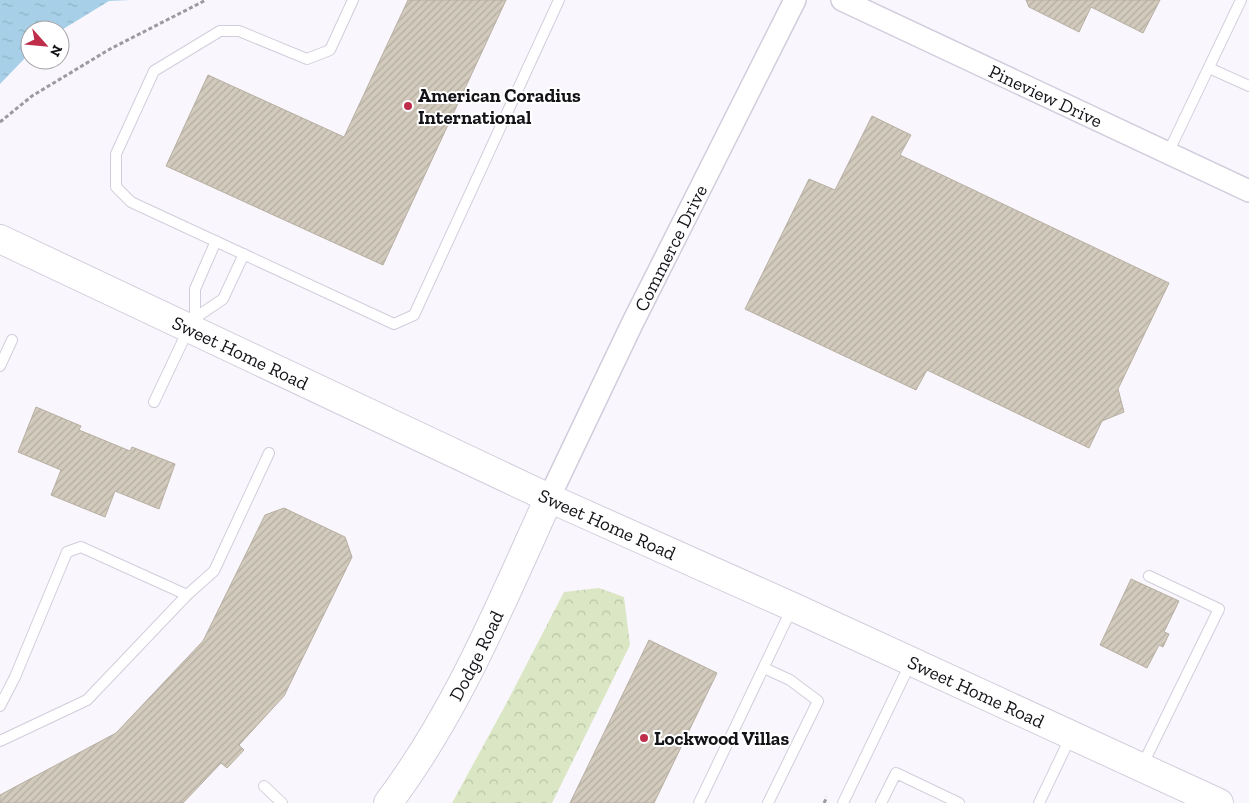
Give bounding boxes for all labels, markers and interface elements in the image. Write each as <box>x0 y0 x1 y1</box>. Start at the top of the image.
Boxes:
north arrow <box>20 20 70 70</box>
text: N <box>46 42 66 60</box>
street label: Pineview Drive <box>985 59 1106 132</box>
place label: American Coradius International <box>418 84 581 129</box>
marker: American Coradius International <box>402 100 414 112</box>
street label: Commerce Drive <box>629 181 712 315</box>
street label: Sweet Home Road <box>169 311 313 395</box>
street label: Sweet Home Road <box>535 483 680 565</box>
street label: Dodge Road <box>444 606 508 705</box>
street label: Sweet Home Road <box>904 650 1049 733</box>
place label: Lockwood Villas <box>654 727 789 750</box>
marker: Lockwood Villas <box>638 732 650 744</box>

